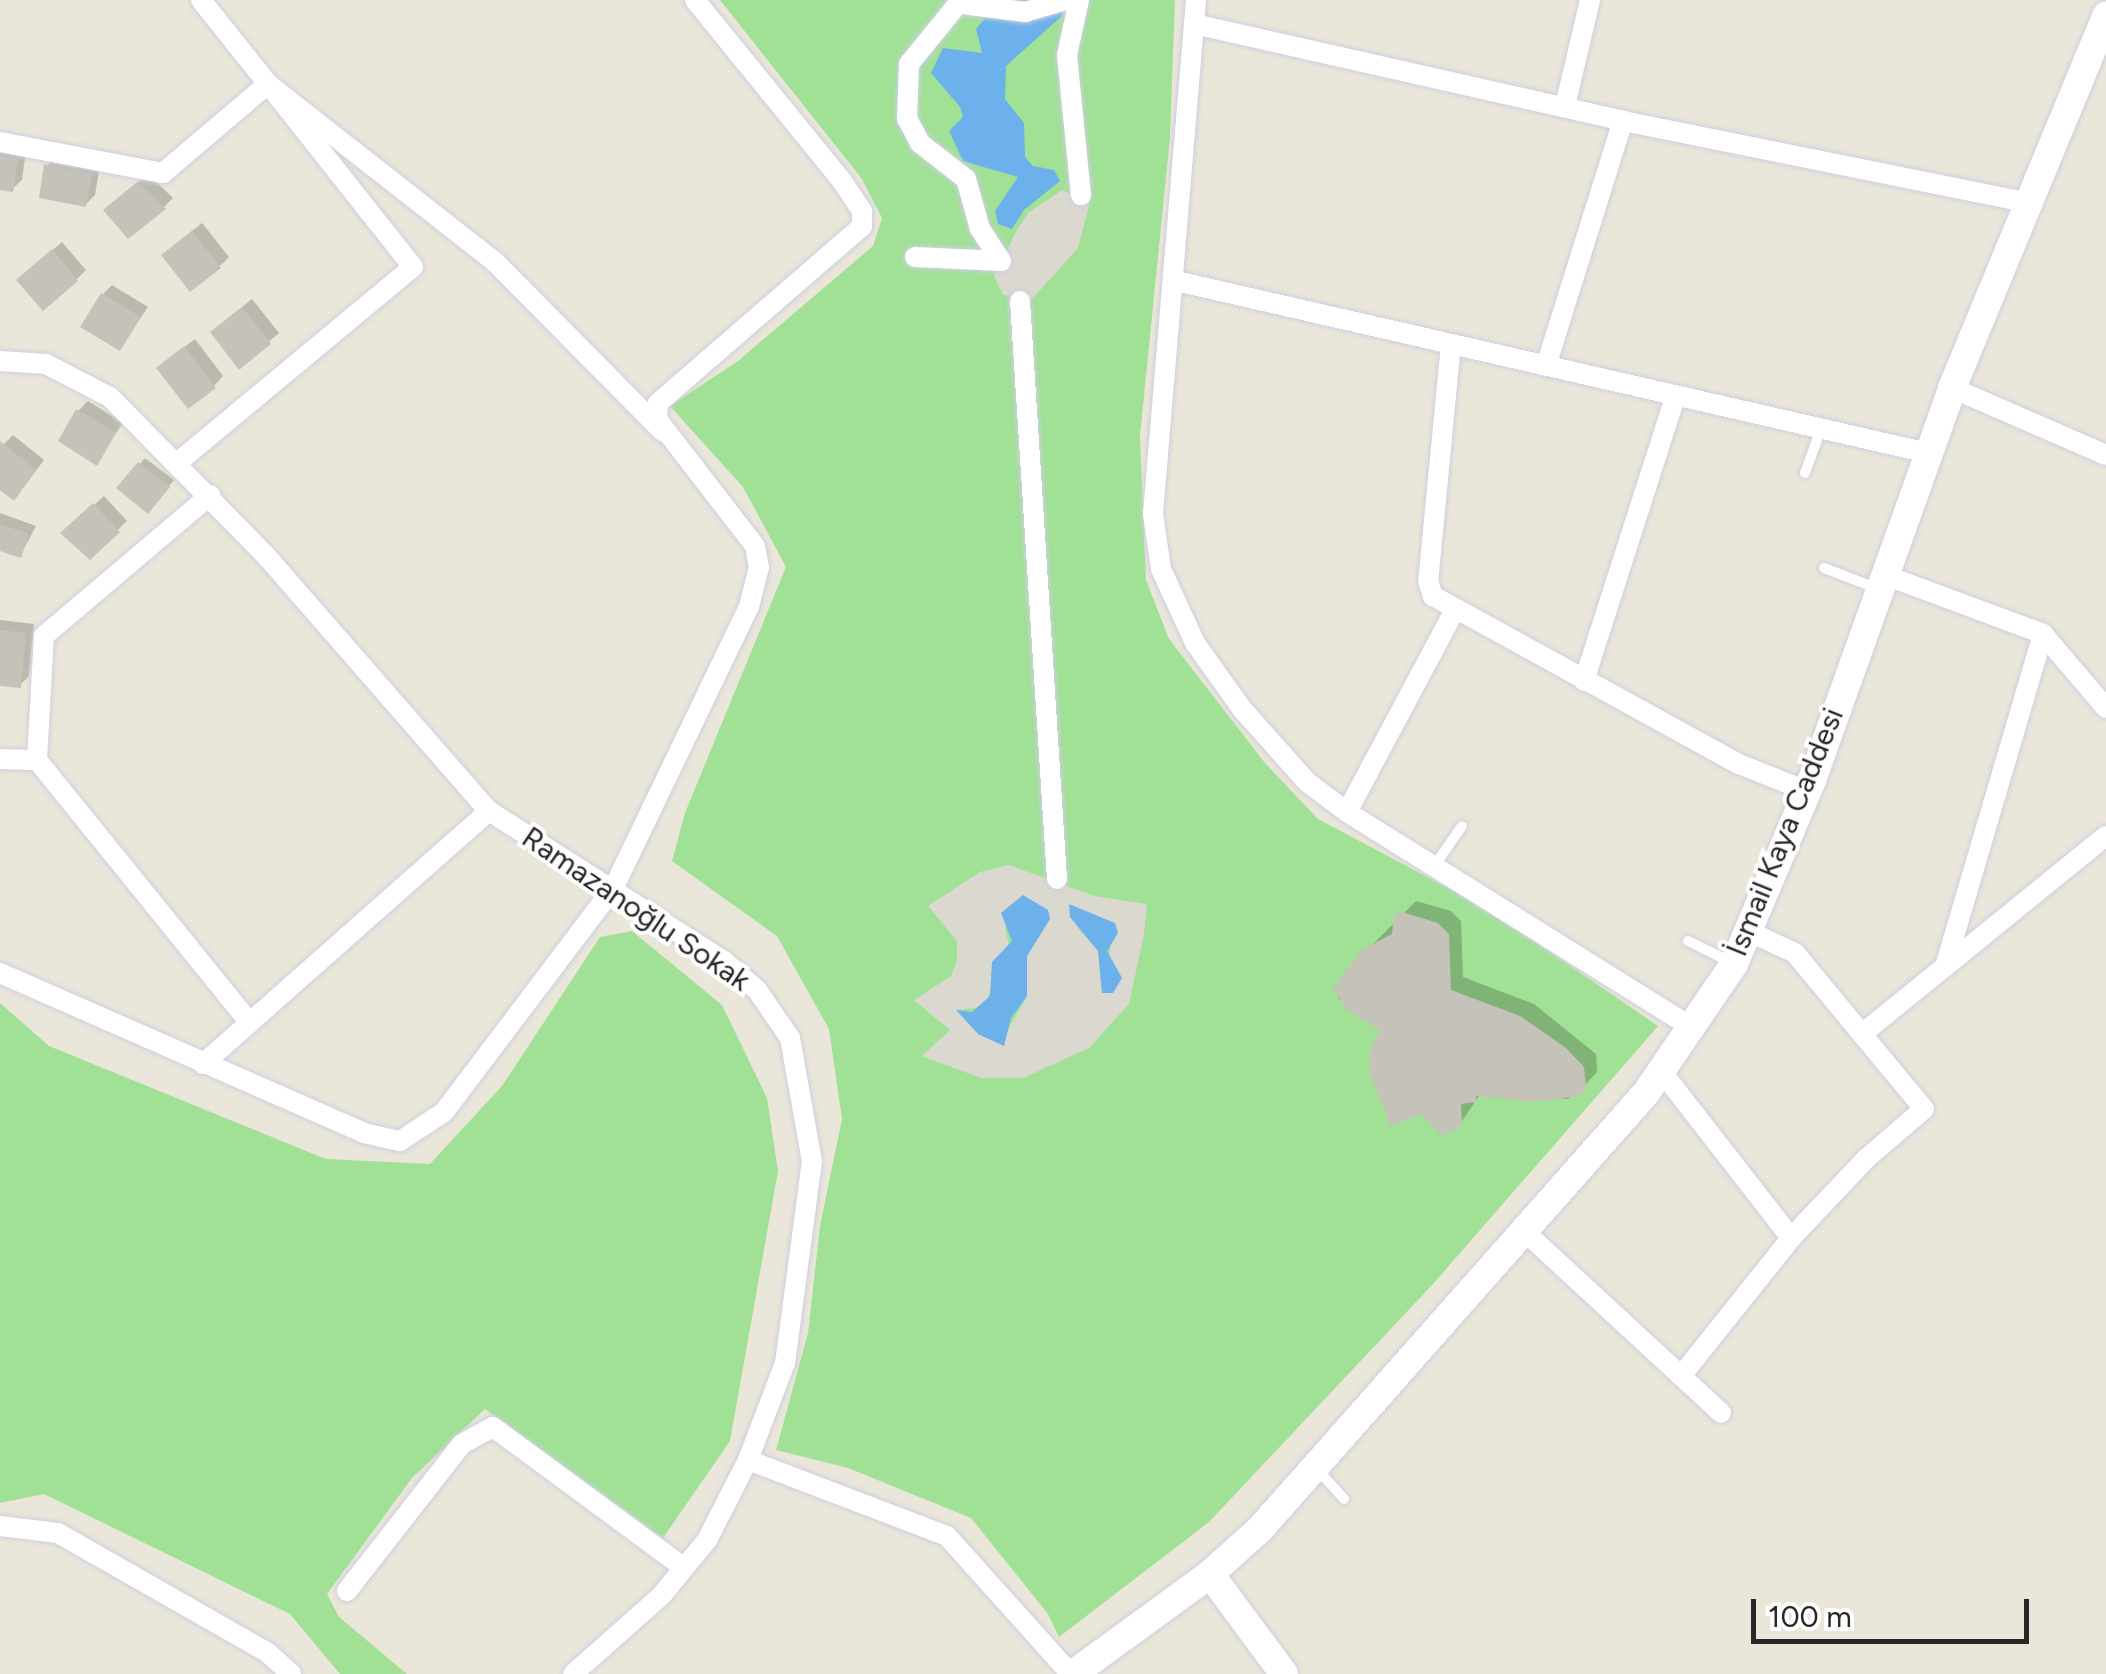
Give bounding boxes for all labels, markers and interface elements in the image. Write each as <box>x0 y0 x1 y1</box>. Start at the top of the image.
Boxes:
street label: İsmail Kaya Caddesi <box>1719 703 1851 961</box>
street label: Ramazanoğlu Sokak <box>515 819 757 999</box>
scale bar <box>1756 1579 2034 1641</box>
text: 100 m <box>1768 1598 1852 1635</box>

